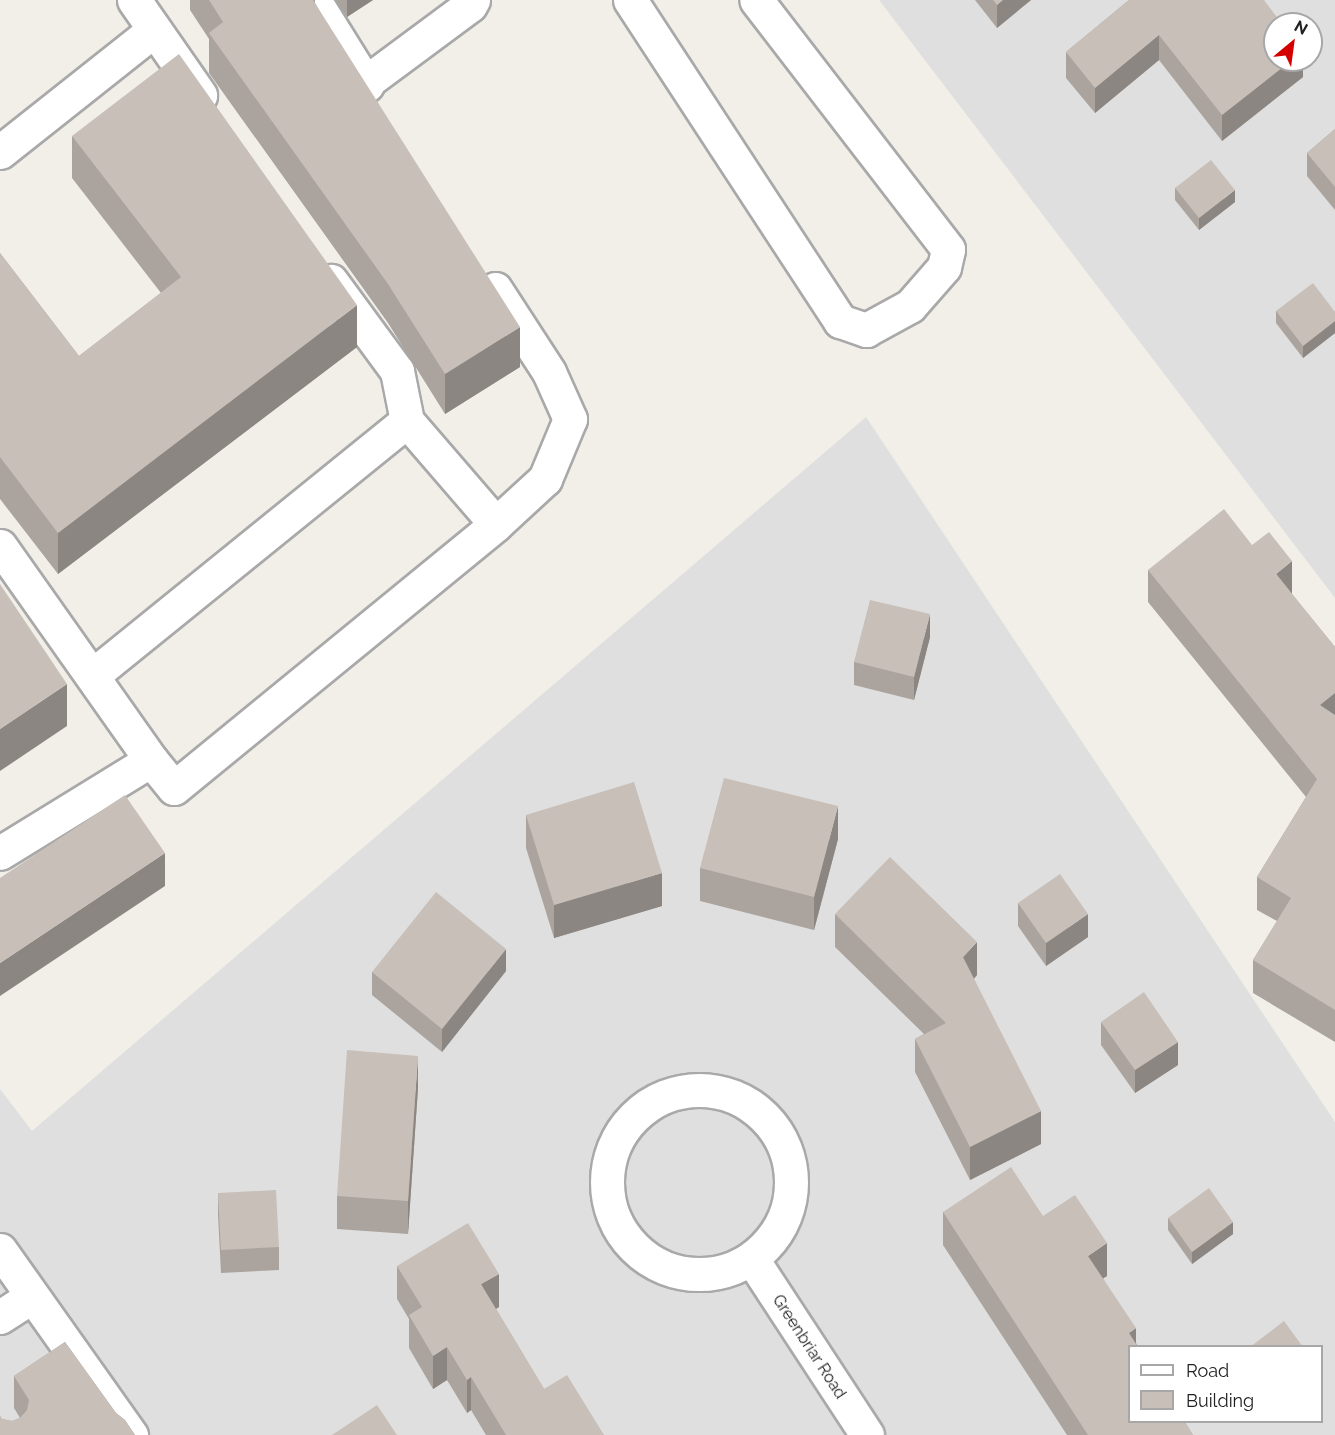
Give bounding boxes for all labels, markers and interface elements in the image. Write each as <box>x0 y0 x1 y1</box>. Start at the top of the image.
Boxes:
north arrow <box>1263 12 1323 72</box>
text: N <box>1291 16 1311 39</box>
street label: Greenbriar Road <box>768 1291 850 1403</box>
legend <box>1128 1345 1323 1423</box>
text: Road <box>1186 1360 1229 1381</box>
text: Building <box>1186 1390 1254 1411</box>

